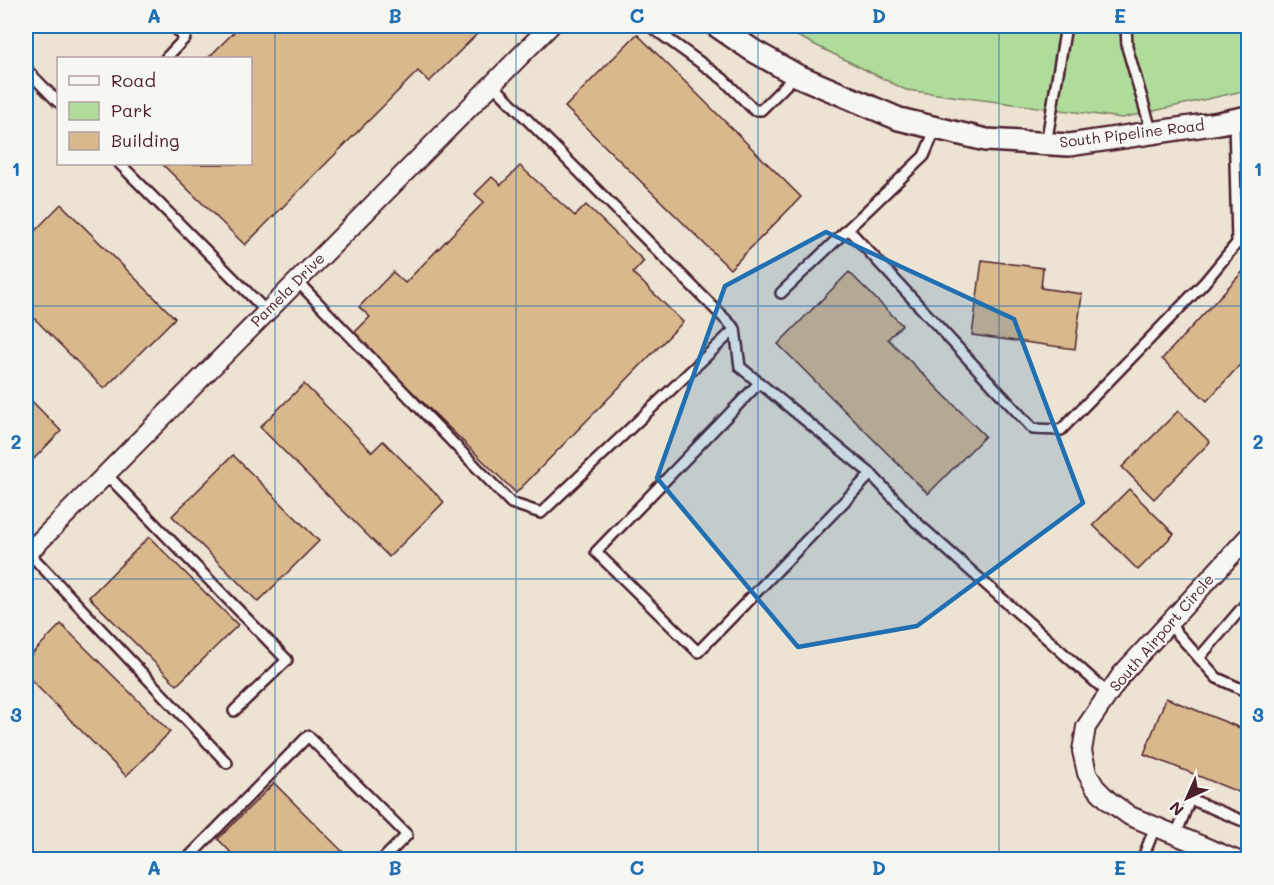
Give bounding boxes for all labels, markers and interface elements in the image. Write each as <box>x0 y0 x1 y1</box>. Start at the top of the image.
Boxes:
text: A <box>147 2 161 28</box>
text: B <box>388 2 402 28</box>
text: C <box>630 2 645 28</box>
text: D <box>872 2 886 28</box>
text: E <box>1114 2 1126 28</box>
legend <box>57 57 252 165</box>
text: Road <box>111 68 156 92</box>
text: Park <box>111 98 152 122</box>
street label: South Pipeline Road <box>1058 114 1205 152</box>
text: Building <box>111 128 179 152</box>
text: 1 <box>12 155 20 181</box>
text: 1 <box>1254 155 1262 181</box>
street label: Pamela Drive <box>246 248 329 331</box>
text: 2 <box>10 428 22 454</box>
text: 2 <box>1252 428 1264 454</box>
street label: South Airport Circle <box>1105 569 1218 695</box>
text: 3 <box>10 701 22 727</box>
text: 3 <box>1252 701 1264 727</box>
north arrow <box>1157 768 1217 828</box>
text: N <box>1164 797 1188 821</box>
text: A <box>147 854 161 880</box>
text: B <box>388 854 402 880</box>
text: C <box>630 854 645 880</box>
text: D <box>872 854 886 880</box>
text: E <box>1114 854 1126 880</box>

